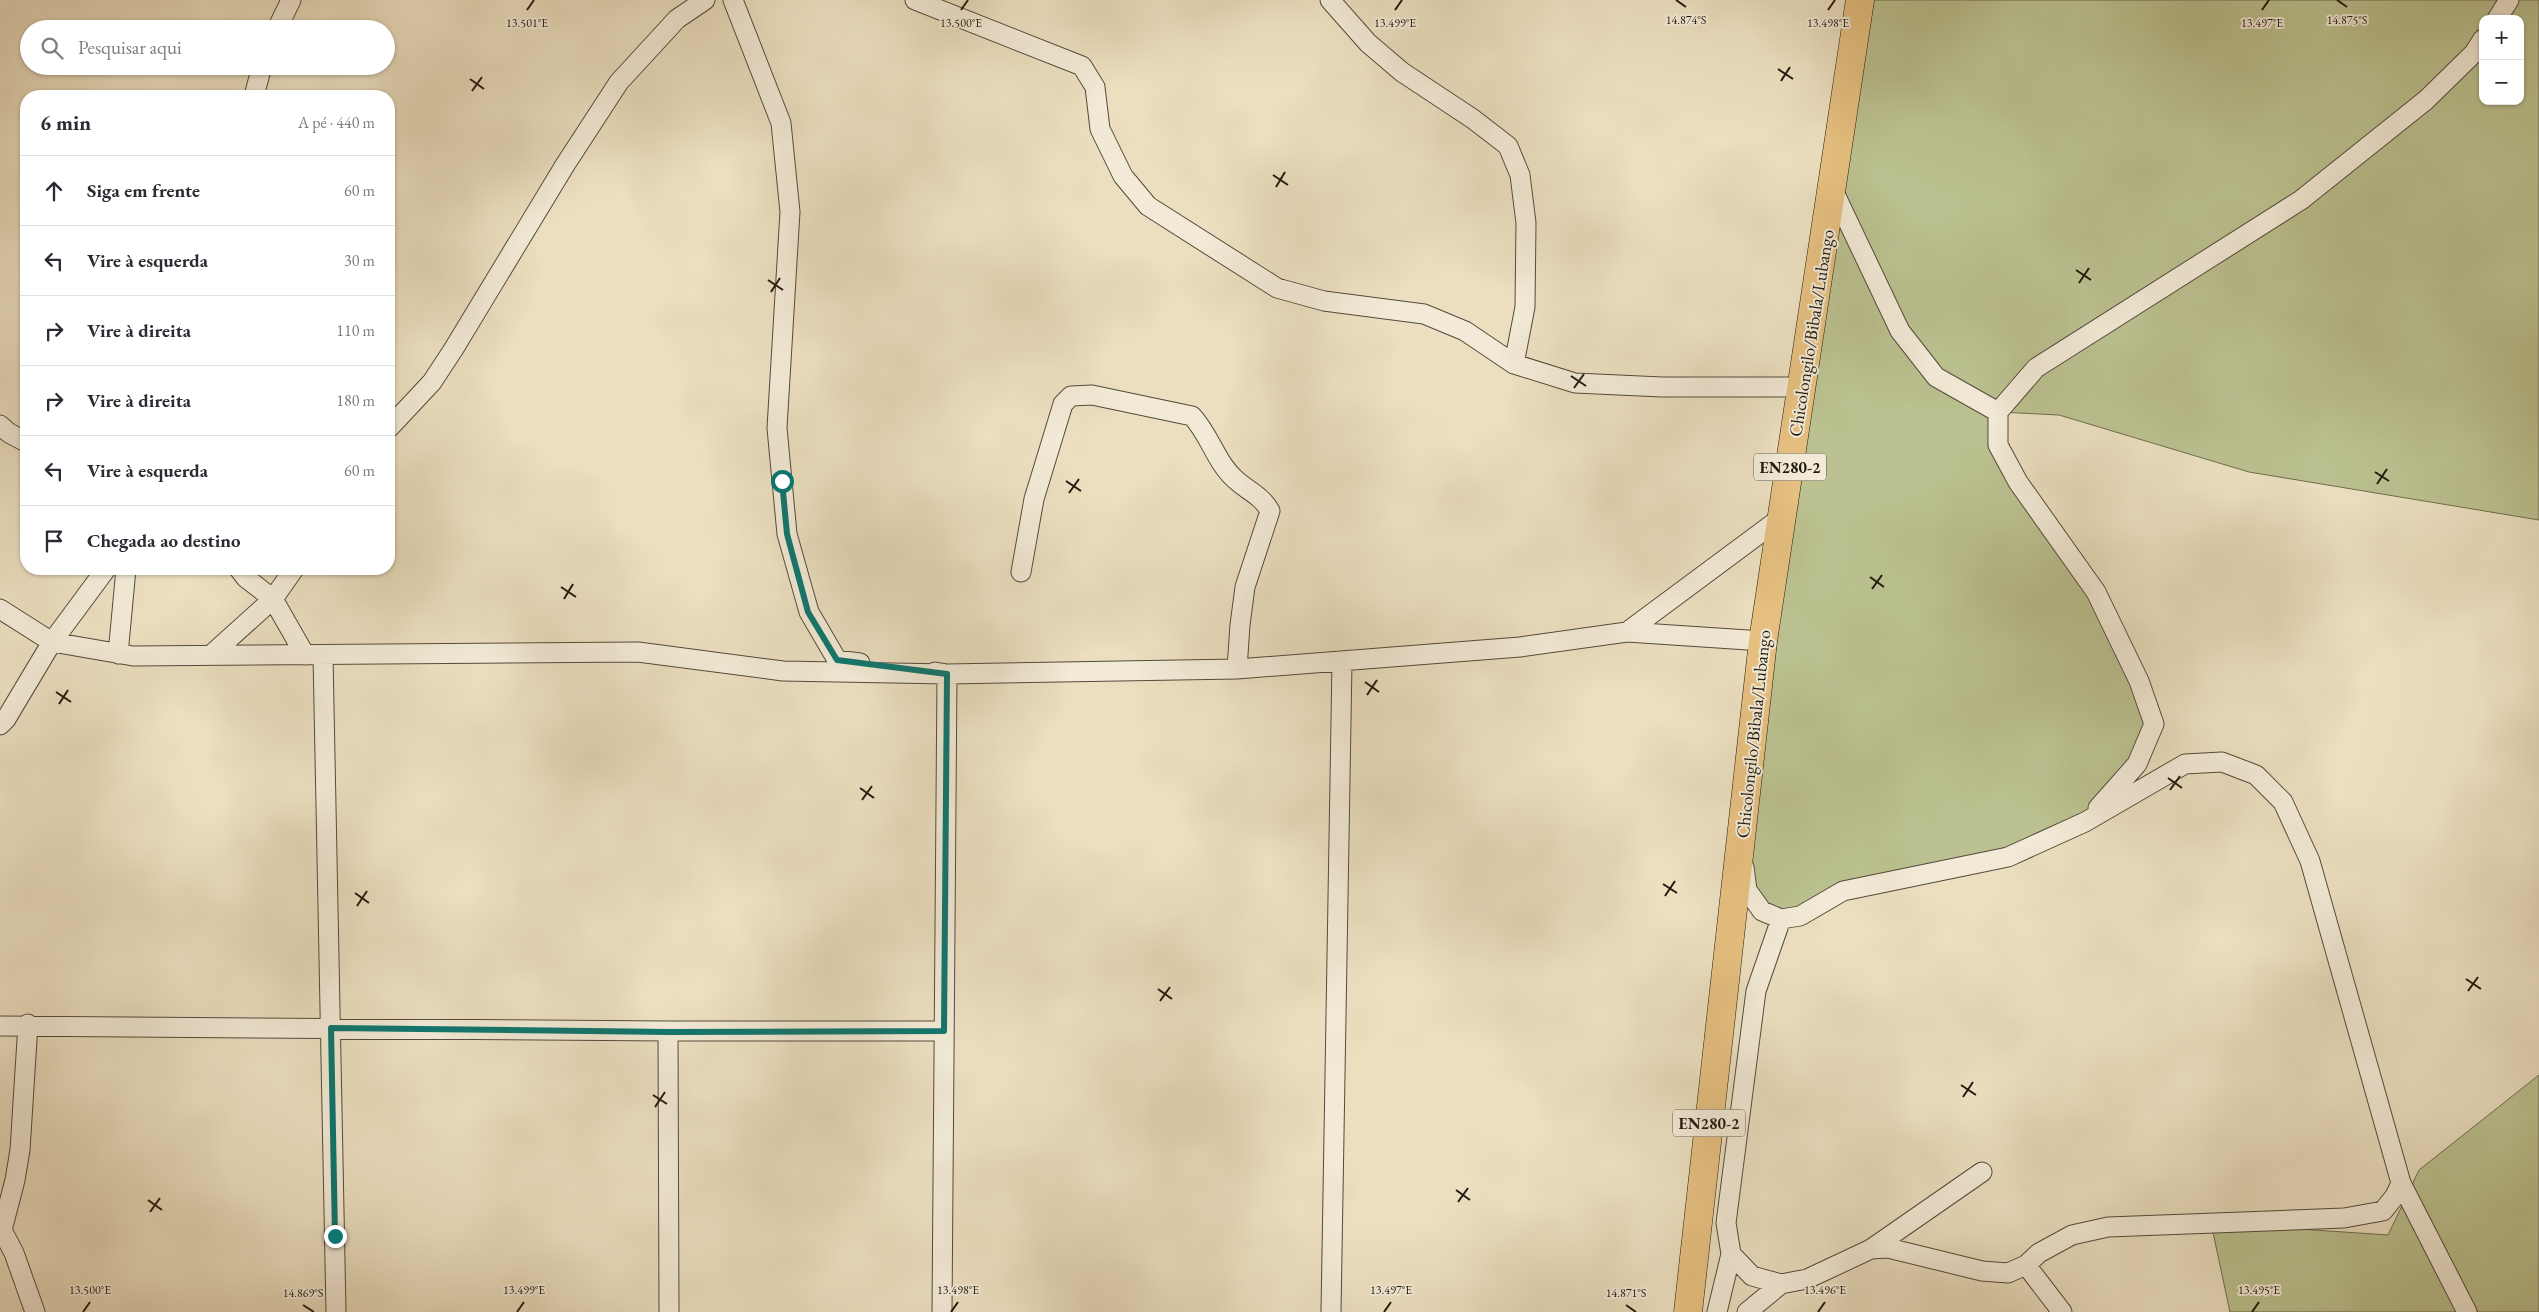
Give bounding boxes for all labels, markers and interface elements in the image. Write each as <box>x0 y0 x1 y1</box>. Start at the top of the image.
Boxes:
text: 14.874°S <box>1666 12 1707 28</box>
text: 14.875°S <box>2327 12 2368 28</box>
text: 13.501°E <box>506 15 548 31</box>
text: 13.500°E <box>940 15 982 31</box>
text: 13.499°E <box>1374 15 1416 31</box>
text: 13.498°E <box>1807 15 1849 31</box>
text: 13.497°E <box>2241 15 2283 31</box>
map controls <box>2479 15 2524 105</box>
button: + <box>2479 15 2524 60</box>
search box <box>20 20 395 75</box>
icon: search <box>38 34 66 62</box>
text: Pesquisar aqui <box>78 35 182 60</box>
button: − <box>2479 60 2524 105</box>
text: 6 min <box>40 109 91 136</box>
text: A pé · 440 m <box>298 112 375 133</box>
icon: ahead <box>40 177 68 205</box>
text: Siga em frente <box>87 178 200 203</box>
text: 60 m <box>344 180 375 201</box>
street label: Chicolongilo/Bibala/Lubango <box>1783 228 1839 438</box>
icon: left <box>40 247 68 275</box>
text: Vire à esquerda <box>87 248 208 273</box>
text: 30 m <box>344 250 375 271</box>
icon: right <box>40 317 68 345</box>
text: Vire à direita <box>87 318 191 343</box>
text: 110 m <box>336 320 375 341</box>
icon: right <box>40 387 68 415</box>
text: Vire à direita <box>87 388 191 413</box>
text: 180 m <box>336 390 375 411</box>
road number: EN280-2 <box>1754 454 1826 481</box>
icon: left <box>40 457 68 485</box>
text: Vire à esquerda <box>87 458 208 483</box>
text: 60 m <box>344 460 375 481</box>
route start <box>771 470 794 493</box>
icon: arrive <box>40 527 68 555</box>
text: Chegada ao destino <box>87 528 241 553</box>
street label: Chicolongilo/Bibala/Lubango <box>1731 629 1775 839</box>
road number: EN280-2 <box>1673 1110 1745 1136</box>
route end <box>324 1225 347 1248</box>
text: 13.500°E <box>69 1282 111 1298</box>
text: 13.499°E <box>503 1282 545 1298</box>
text: 13.498°E <box>937 1282 979 1298</box>
text: 13.497°E <box>1370 1282 1412 1298</box>
text: 13.496°E <box>1804 1282 1846 1298</box>
text: 13.495°E <box>2238 1282 2280 1298</box>
text: 14.869°S <box>283 1285 324 1301</box>
text: 14.871°S <box>1606 1285 1647 1301</box>

